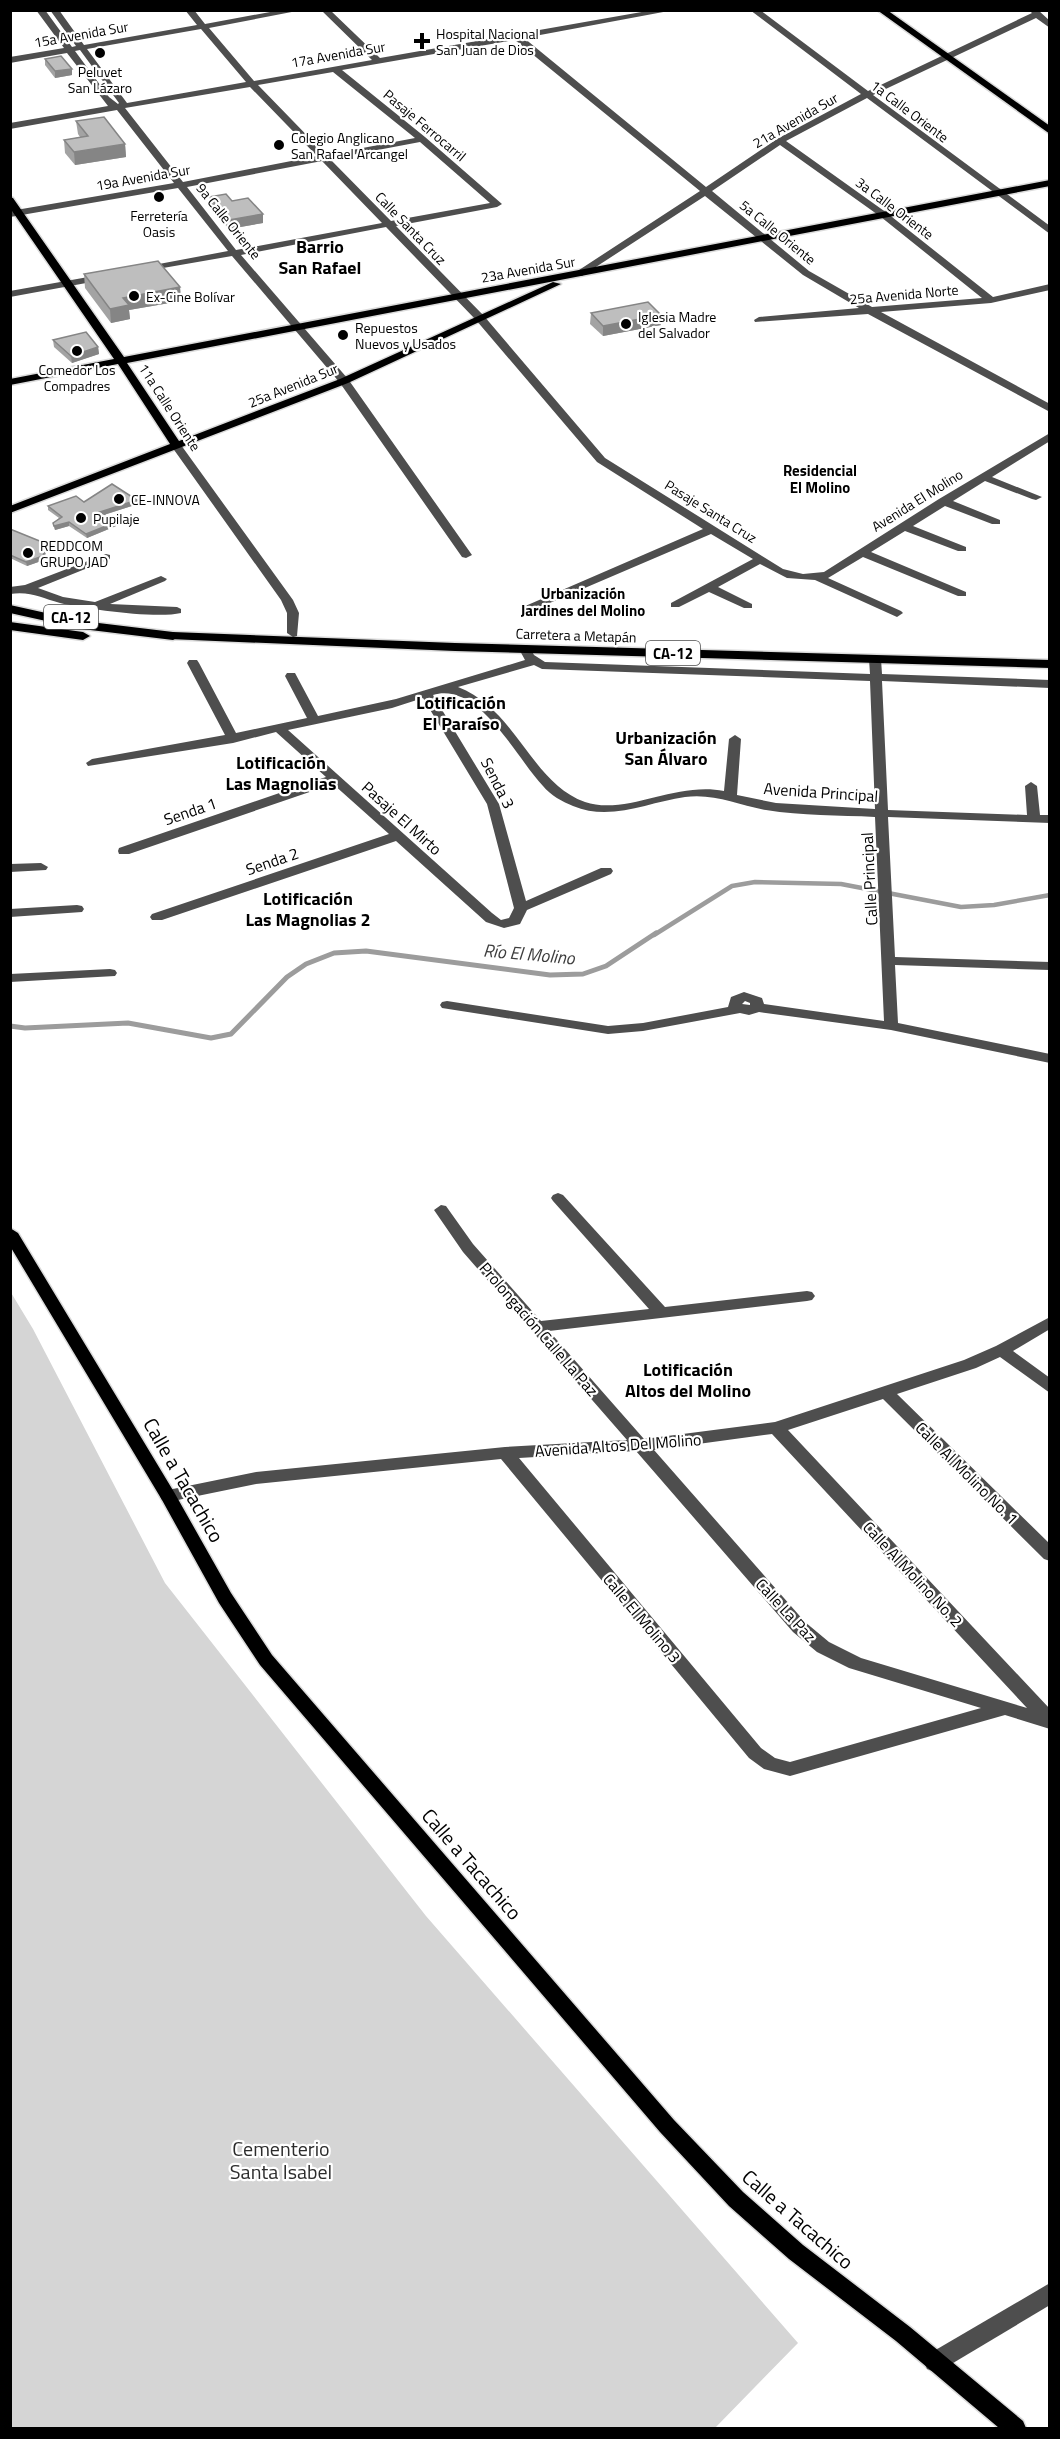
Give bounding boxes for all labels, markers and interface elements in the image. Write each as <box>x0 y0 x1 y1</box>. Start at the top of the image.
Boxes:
street label: 15a Avenida Sur <box>32 15 130 53</box>
place label: Hospital Nacional San Juan de Dios <box>436 23 539 60</box>
marker: Hospital Nacional San Juan de Dios <box>413 32 431 50</box>
street label: 17a Avenida Sur <box>289 35 387 73</box>
marker: Peluvet San Lázaro <box>93 46 107 60</box>
place label: Peluvet San Lázaro <box>68 61 132 98</box>
street label: 1a Calle Oriente <box>867 75 953 147</box>
street label: Pasaje Ferrocarril <box>379 84 471 166</box>
street label: 21a Avenida Sur <box>748 87 842 153</box>
place label: Colegio Anglicano San Rafael Arcangel <box>291 127 408 164</box>
marker: Colegio Anglicano San Rafael Arcangel <box>272 138 286 152</box>
street label: 19a Avenida Sur <box>94 158 192 196</box>
street label: 3a Calle Oriente <box>852 172 938 244</box>
street label: 9a Calle Oriente <box>192 178 266 264</box>
street label: Calle Santa Cruz <box>371 187 451 269</box>
marker: Ferretería Oasis <box>152 190 166 204</box>
street label: 5a Calle Oriente <box>735 195 821 269</box>
place label: Ferretería Oasis <box>130 205 188 242</box>
district label: Barrio San Rafael <box>279 233 361 281</box>
street label: 23a Avenida Sur <box>479 250 577 288</box>
street label: 25a Avenida Norte <box>849 279 959 309</box>
place label: Ex-Cine Bolívar <box>146 286 235 307</box>
marker: Ex-Cine Bolívar <box>127 289 141 303</box>
place label: Iglesia Madre del Salvador <box>638 306 716 343</box>
place label: Repuestos Nuevos y Usados <box>355 317 456 354</box>
marker: Iglesia Madre del Salvador <box>619 317 633 331</box>
marker: Repuestos Nuevos y Usados <box>336 328 350 342</box>
marker: Comedor Los Compadres <box>70 344 84 358</box>
street label: 25a Avenida Sur <box>245 357 341 413</box>
place label: Comedor Los Compadres <box>39 359 115 396</box>
street label: 11a Calle Oriente <box>134 359 206 455</box>
district label: Residencial El Molino <box>783 459 857 499</box>
street label: Avenida El Molino <box>867 463 967 537</box>
street label: Pasaje Santa Cruz <box>661 474 761 548</box>
place label: CE-INNOVA <box>131 489 200 510</box>
marker: CE-INNOVA <box>112 492 126 506</box>
place label: Pupilaje <box>93 508 140 529</box>
marker: Pupilaje <box>74 511 88 525</box>
place label: REDDCOM GRUPO JAD <box>40 535 108 572</box>
marker: REDDCOM GRUPO JAD <box>21 546 35 560</box>
district label: Urbanización Jardines del Molino <box>521 582 645 622</box>
road number: CA-12 <box>44 605 98 629</box>
street label: Carretera a Metapán <box>515 622 637 648</box>
road number: CA-12 <box>646 641 700 665</box>
district label: Lotificación El Paraíso <box>416 689 506 737</box>
district label: Urbanización San Álvaro <box>615 724 717 772</box>
district label: Lotificación Las Magnolias <box>225 749 337 797</box>
street label: Senda 3 <box>475 753 521 813</box>
street label: Pasaje El Mirto <box>357 775 447 861</box>
street label: Avenida Principal <box>763 776 879 808</box>
street label: Senda 1 <box>160 791 220 831</box>
street label: Calle Principal <box>855 832 883 926</box>
street label: Senda 2 <box>242 841 302 881</box>
district label: Lotificación Las Magnolias 2 <box>245 885 371 933</box>
water label: Río El Molino <box>482 937 577 972</box>
street label: Prolongación Calle La Paz <box>474 1257 604 1401</box>
district label: Lotificación Altos del Molino <box>625 1356 751 1404</box>
street label: Calle a Tacachico <box>136 1412 232 1548</box>
street label: Calle Al Molino No. 1 <box>910 1416 1024 1530</box>
street label: Avenida Altos Del Molino <box>534 1427 702 1463</box>
street label: Calle Al Molino No. 2 <box>857 1516 969 1632</box>
street label: Calle El Molino 3 <box>597 1568 687 1668</box>
street label: Calle La Paz <box>750 1573 822 1647</box>
street label: Calle a Tacachico <box>415 1801 529 1927</box>
park label: Cementerio Santa Isabel <box>230 2133 332 2187</box>
street label: Calle a Tacachico <box>735 2162 861 2276</box>

